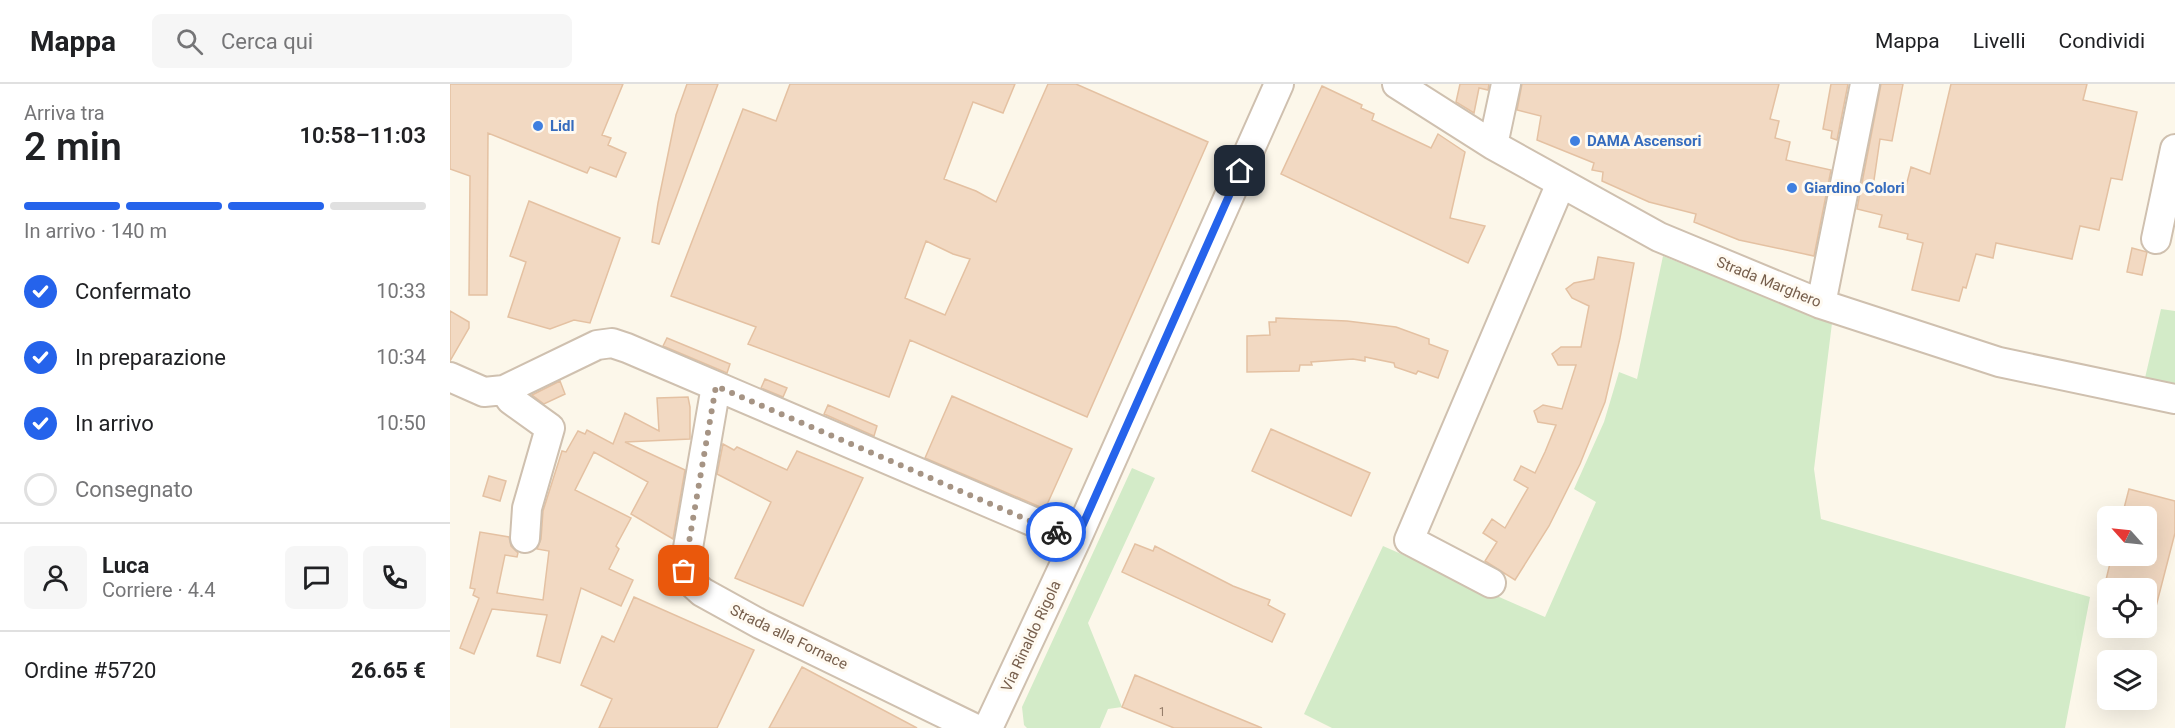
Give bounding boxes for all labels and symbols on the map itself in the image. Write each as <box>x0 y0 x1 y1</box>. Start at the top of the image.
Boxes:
place label: Lidl <box>550 117 575 135</box>
marker: Lidl <box>531 119 545 133</box>
place label: DAMA Ascensori <box>1587 132 1702 150</box>
marker: DAMA Ascensori <box>1568 134 1582 148</box>
pin <box>1214 145 1265 196</box>
place label: Giardino Colori <box>1804 179 1905 197</box>
marker: Giardino Colori <box>1785 181 1799 195</box>
street label: Strada Marghero <box>1714 253 1824 311</box>
courier <box>1026 502 1086 562</box>
north arrow <box>2097 506 2157 566</box>
pin <box>658 545 709 596</box>
street label: Via Rinaldo Rigola <box>997 578 1065 694</box>
street label: Strada alla Fornace <box>727 601 851 673</box>
house number: 1 <box>1159 705 1165 719</box>

